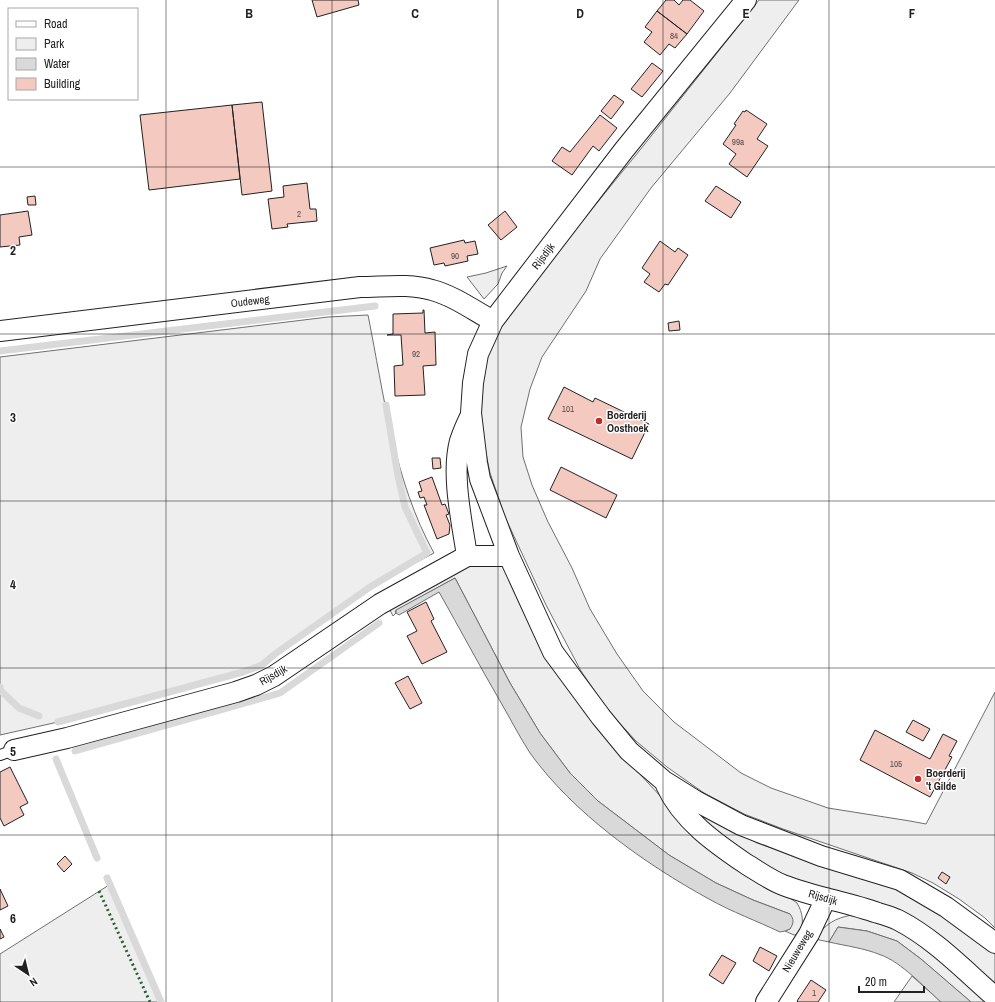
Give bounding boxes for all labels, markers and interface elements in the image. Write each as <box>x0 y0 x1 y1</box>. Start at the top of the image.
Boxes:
text: B <box>245 5 253 22</box>
text: C <box>411 5 419 22</box>
text: D <box>576 5 584 22</box>
text: E <box>742 5 750 22</box>
text: F <box>909 5 916 22</box>
legend <box>8 8 138 100</box>
text: Road <box>44 16 68 32</box>
house number: 84 <box>670 30 678 42</box>
text: Park <box>44 36 64 52</box>
text: Water <box>44 56 71 72</box>
text: Building <box>44 76 81 92</box>
house number: 99a <box>732 136 744 148</box>
house number: 2 <box>297 208 301 220</box>
street label: Rijsdijk <box>529 240 558 272</box>
text: 2 <box>10 242 16 259</box>
house number: 90 <box>451 250 459 262</box>
street label: Oudeweg <box>230 292 270 310</box>
house number: 92 <box>412 348 420 360</box>
house number: 101 <box>562 403 574 415</box>
place label: Boerderij Oosthoek <box>607 408 650 435</box>
text: 3 <box>10 409 16 426</box>
marker: Boerderij Oosthoek <box>594 416 604 426</box>
text: 4 <box>10 576 16 593</box>
street label: Rijsdijk <box>257 661 290 688</box>
text: 5 <box>10 743 16 760</box>
house number: 105 <box>890 758 902 770</box>
place label: Boerderij 't Gilde <box>926 766 966 793</box>
marker: Boerderij 't Gilde <box>913 774 923 784</box>
street label: Rijsdijk <box>807 886 840 908</box>
text: 6 <box>10 910 16 927</box>
street label: Nieuweweg <box>779 927 815 975</box>
north arrow <box>8 954 48 994</box>
scale bar <box>859 968 924 994</box>
text: 20 m <box>865 974 887 990</box>
text: N <box>27 975 40 990</box>
house number: 1 <box>812 987 816 999</box>

